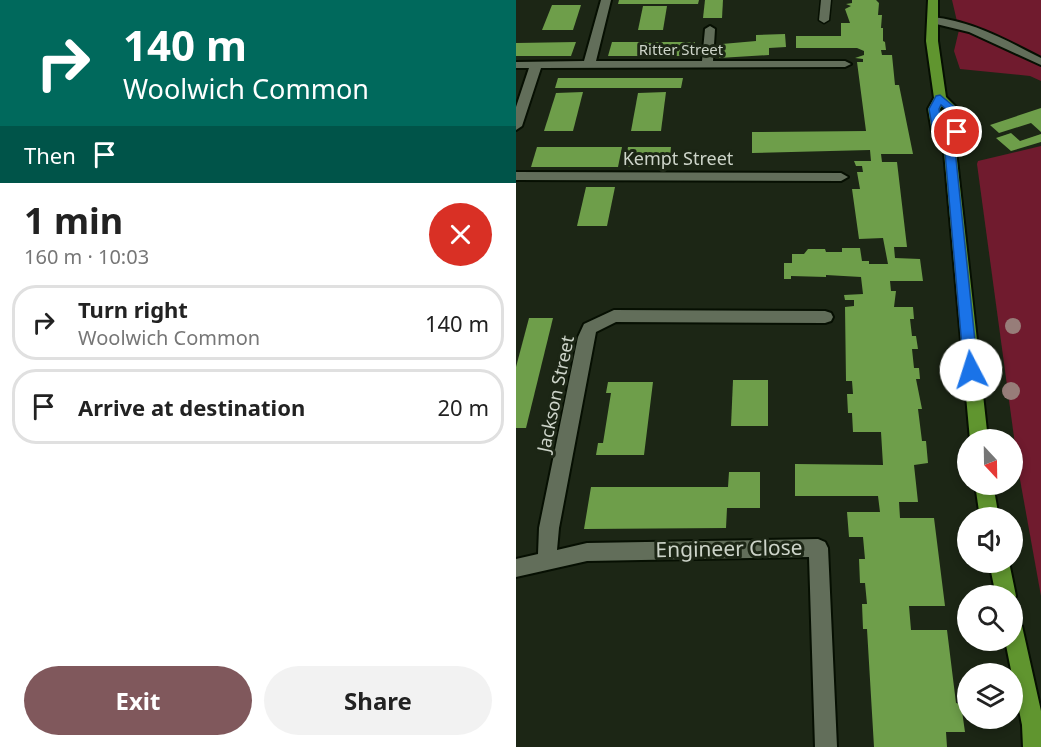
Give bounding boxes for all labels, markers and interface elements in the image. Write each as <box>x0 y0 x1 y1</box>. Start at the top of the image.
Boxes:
text: 140 m <box>123 16 247 73</box>
icon: right <box>24 24 102 102</box>
street label: Ritter Street <box>639 39 724 59</box>
text: Woolwich Common <box>123 70 369 107</box>
pin <box>931 106 982 157</box>
icon: arrive <box>940 115 973 148</box>
icon: arrive <box>88 138 121 171</box>
text: Then <box>24 140 76 170</box>
street label: Kempt Street <box>623 146 734 170</box>
text: 1 min <box>24 196 123 245</box>
button: close <box>429 203 492 266</box>
text: 160 m · 10:03 <box>24 243 149 270</box>
text: Turn right <box>78 294 188 324</box>
icon: right <box>27 306 60 339</box>
text: 140 m <box>425 308 489 338</box>
text: Woolwich Common <box>78 324 260 351</box>
street label: Jackson Street <box>531 333 579 456</box>
position arrow <box>939 338 1003 402</box>
icon: arrive <box>27 390 60 423</box>
text: Arrive at destination <box>78 392 305 422</box>
text: 20 m <box>438 392 489 422</box>
north arrow <box>957 429 1023 495</box>
map controls <box>957 429 1023 729</box>
button: sound <box>957 507 1023 573</box>
street label: Engineer Close <box>655 533 803 563</box>
button: search <box>957 585 1023 651</box>
button: layers <box>957 663 1023 729</box>
button: Exit <box>24 666 252 735</box>
button: Share <box>264 666 492 735</box>

